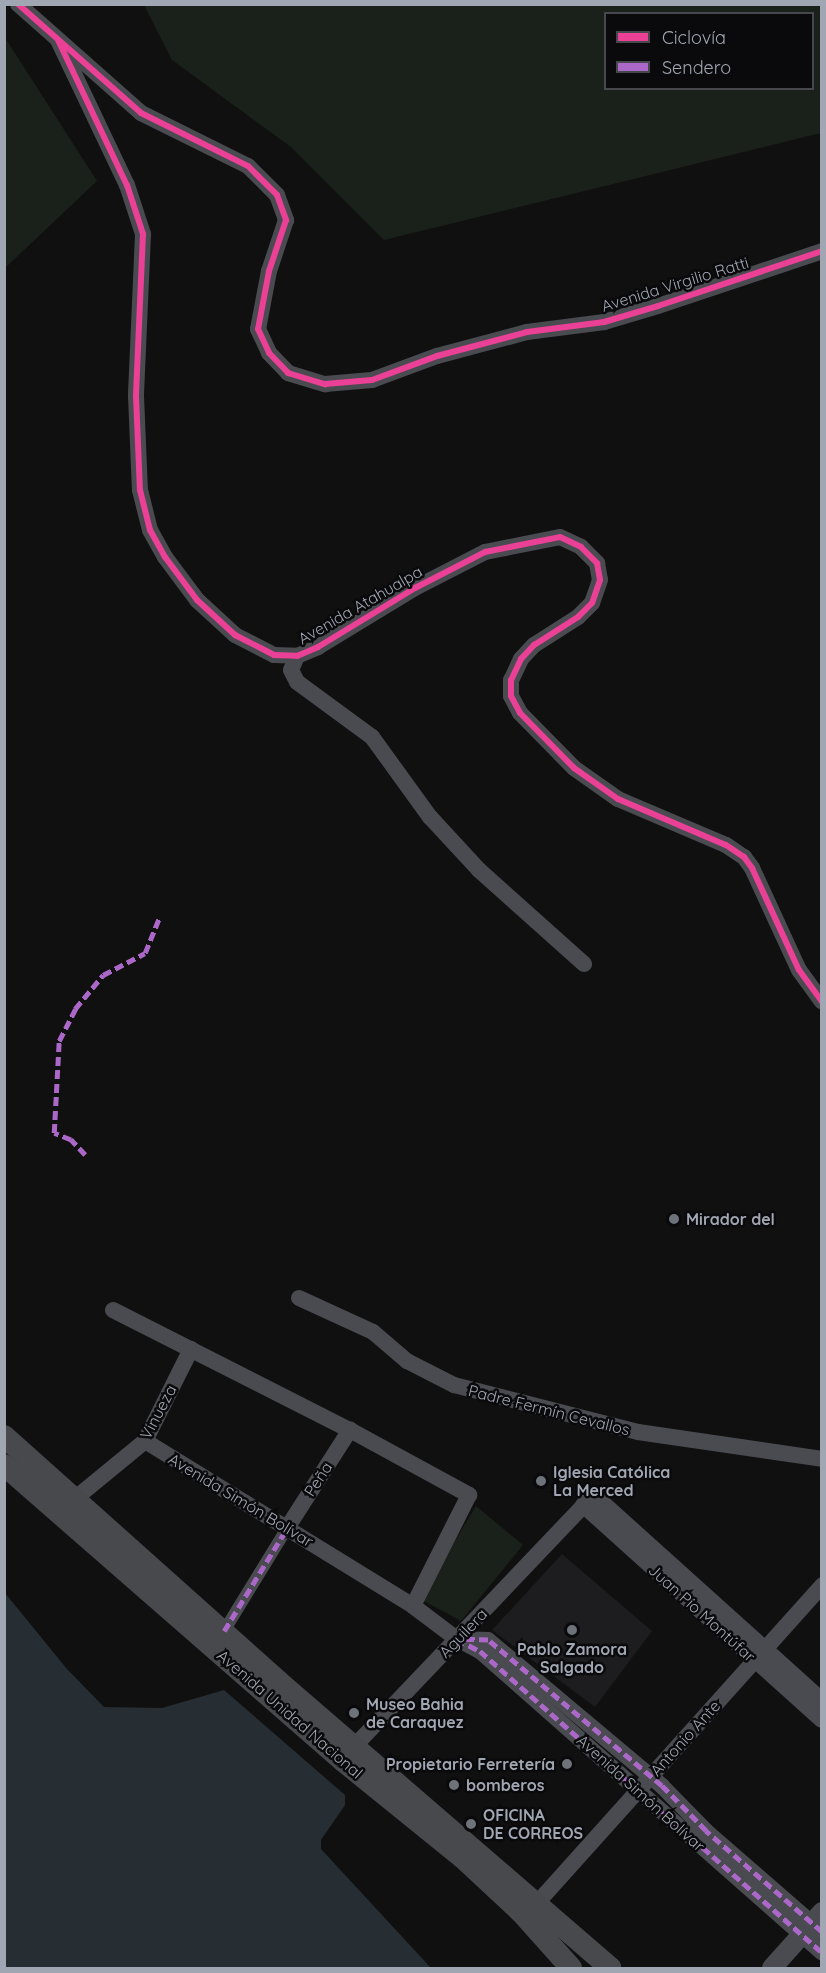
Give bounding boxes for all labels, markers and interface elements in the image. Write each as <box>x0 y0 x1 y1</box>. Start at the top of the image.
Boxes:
legend <box>604 12 814 90</box>
text: Ciclovía <box>662 26 726 49</box>
text: Sendero <box>662 56 731 79</box>
street label: Avenida Virgilio Ratti <box>599 252 751 316</box>
street label: Avenida Atahualpa <box>295 562 425 648</box>
place label: Mirador del <box>686 1209 775 1229</box>
marker: Mirador del <box>667 1212 681 1226</box>
street label: Padre Fermín Cevallos <box>466 1381 632 1439</box>
street label: Vinueza <box>136 1382 180 1442</box>
street label: Avenida Simón Bolívar <box>165 1449 317 1551</box>
street label: Peña <box>300 1458 336 1500</box>
place label: Iglesia Católica La Merced <box>553 1462 670 1500</box>
marker: Iglesia Católica La Merced <box>534 1474 548 1488</box>
street label: Juan Pío Montúfar <box>645 1560 759 1666</box>
street label: Aguilera <box>435 1604 491 1662</box>
marker: Pablo Zamora Salgado <box>565 1623 579 1637</box>
place label: Pablo Zamora Salgado <box>517 1639 627 1677</box>
street label: Avenida Unidad Nacional <box>213 1646 367 1782</box>
place label: Museo Bahia de Caraquez <box>366 1694 464 1732</box>
street label: Antonio Ante <box>646 1696 724 1780</box>
marker: Museo Bahia de Caraquez <box>347 1706 361 1720</box>
street label: Avenida Simón Bolívar <box>573 1730 709 1856</box>
place label: Propietario Ferretería <box>386 1754 555 1774</box>
marker: Propietario Ferretería <box>560 1757 574 1771</box>
place label: bomberos <box>466 1775 545 1795</box>
marker: bomberos <box>447 1778 461 1792</box>
place label: OFICINA DE CORREOS <box>483 1805 583 1843</box>
marker: OFICINA DE CORREOS <box>464 1817 478 1831</box>

